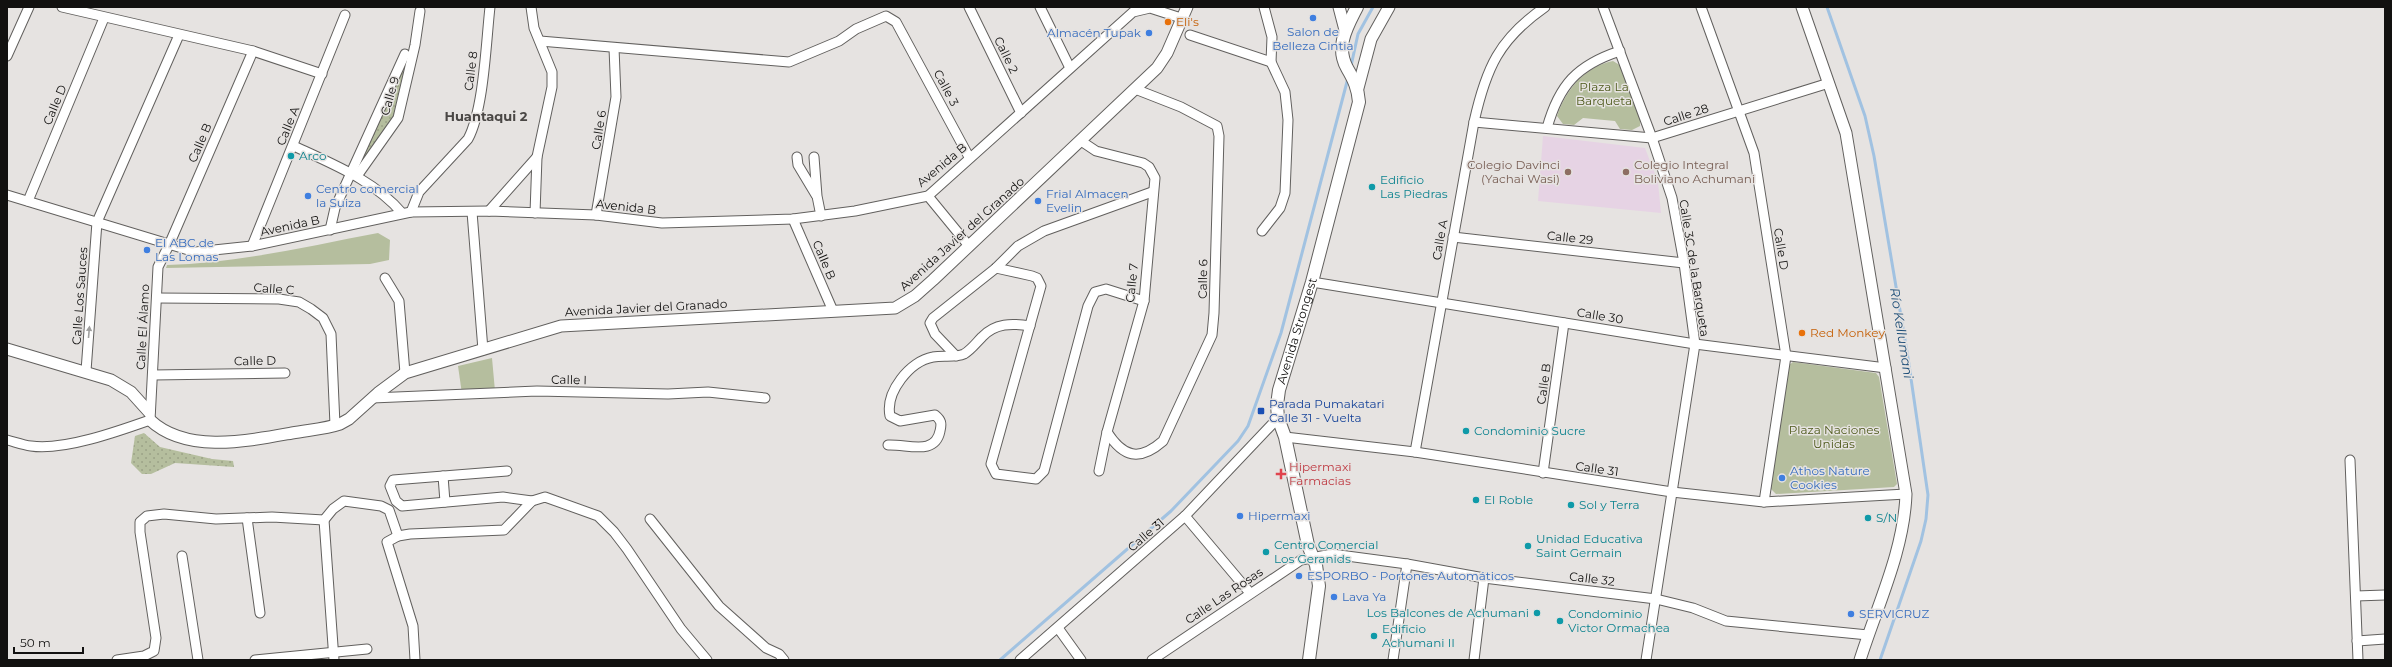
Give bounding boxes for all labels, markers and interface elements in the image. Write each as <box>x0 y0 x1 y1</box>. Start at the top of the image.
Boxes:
marker: Salon de Belleza Cintia <box>1308 13 1318 23</box>
place label: Eli's <box>1176 14 1199 29</box>
marker: Eli's <box>1163 17 1173 27</box>
place label: Salon de Belleza Cintia <box>1272 24 1354 53</box>
place label: Almacén Tupak <box>1047 25 1142 40</box>
marker: Almacén Tupak <box>1144 28 1154 38</box>
street label: Calle 2 <box>991 34 1022 76</box>
street label: Calle 8 <box>461 50 480 92</box>
street label: Calle 3 <box>931 67 962 109</box>
street label: Calle 9 <box>377 75 402 117</box>
park label: Plaza La Barqueta <box>1576 79 1632 108</box>
street label: Calle D <box>39 82 70 127</box>
street label: Calle 28 <box>1661 100 1711 129</box>
street label: Calle A <box>273 104 302 148</box>
district label: Huantaqui 2 <box>444 108 528 124</box>
street label: Calle 6 <box>588 109 609 151</box>
street label: Calle B <box>185 121 215 165</box>
street label: Avenida B <box>914 139 970 190</box>
place label: Arco <box>299 148 326 163</box>
marker: Arco <box>286 151 296 161</box>
place label: Colegio Davinci (Yachai Wasi) <box>1467 157 1560 186</box>
place label: Colegio Integral Boliviano Achumani <box>1634 157 1755 186</box>
marker: Colegio Davinci (Yachai Wasi) <box>1563 167 1573 177</box>
marker: Colegio Integral Boliviano Achumani <box>1621 167 1631 177</box>
place label: Edificio Las Piedras <box>1380 172 1448 201</box>
street label: Avenida Javier del Granado <box>896 174 1027 294</box>
place label: Centro comercial la Suiza <box>316 181 419 210</box>
marker: Edificio Las Piedras <box>1367 182 1377 192</box>
place label: Frial Almacen Evelin <box>1046 186 1129 215</box>
marker: Centro comercial la Suiza <box>303 191 313 201</box>
street label: Avenida B <box>595 196 657 217</box>
marker: Frial Almacen Evelin <box>1033 196 1043 206</box>
street label: Calle 3C de la Barqueta <box>1676 198 1713 338</box>
street label: Avenida B <box>259 212 321 239</box>
street label: Calle A <box>1429 218 1451 261</box>
street label: Calle D <box>1771 227 1792 271</box>
street label: Calle 29 <box>1546 228 1594 247</box>
place label: El ABC de Las Lomas <box>155 235 218 264</box>
street label: Calle B <box>809 238 839 282</box>
marker: El ABC de Las Lomas <box>142 245 152 255</box>
street label: Calle Los Sauces <box>69 246 90 345</box>
street label: Calle 6 <box>1195 259 1210 299</box>
street label: Calle 7 <box>1122 263 1141 303</box>
street label: Avenida Strongest <box>1273 276 1320 386</box>
street label: Calle C <box>253 280 295 297</box>
street label: Calle El Álamo <box>133 284 152 370</box>
water label: Río Kellumani <box>1887 286 1917 380</box>
street label: Avenida Javier del Granado <box>564 296 728 319</box>
street label: Calle 30 <box>1576 304 1625 327</box>
place label: Red Monkey <box>1810 325 1885 340</box>
one-way arrow <box>85 326 92 338</box>
marker: Red Monkey <box>1797 328 1807 338</box>
street label: Calle D <box>234 353 276 368</box>
street label: Calle B <box>1533 362 1554 405</box>
street label: Calle I <box>551 372 587 387</box>
place label: Parada Pumakatari Calle 31 - Vuelta <box>1269 396 1385 425</box>
marker: Parada Pumakatari Calle 31 - Vuelta <box>1256 406 1266 416</box>
park label: Plaza Naciones Unidas <box>1789 422 1880 451</box>
place label: Condominio Sucre <box>1474 423 1586 438</box>
marker: Condominio Sucre <box>1461 426 1471 436</box>
street label: Calle 31 <box>1575 458 1620 479</box>
place label: Hipermaxi Farmacias <box>1289 459 1352 488</box>
place label: Athos Nature Cookies <box>1790 463 1870 492</box>
marker: Hipermaxi Farmacias <box>1276 469 1286 479</box>
marker: Athos Nature Cookies <box>1777 473 1787 483</box>
place label: El Roble <box>1484 492 1533 507</box>
marker: El Roble <box>1471 495 1481 505</box>
place label: Sol y Terra <box>1579 497 1640 512</box>
marker: Sol y Terra <box>1566 500 1576 510</box>
place label: Hipermaxi <box>1248 508 1311 523</box>
place label: S/N <box>1876 510 1897 525</box>
marker: Hipermaxi <box>1235 511 1245 521</box>
marker: S/N <box>1863 513 1873 523</box>
street label: Calle 31 <box>1124 515 1167 555</box>
place label: Unidad Educativa Saint Germain <box>1536 531 1643 560</box>
place label: Centro Comercial Los Geranids <box>1274 537 1378 566</box>
marker: Unidad Educativa Saint Germain <box>1523 541 1533 551</box>
marker: Centro Comercial Los Geranids <box>1261 547 1271 557</box>
street label: Calle Las Rosas <box>1182 564 1266 627</box>
place label: ESPORBO - Portones Automáticos <box>1307 568 1514 583</box>
street label: Calle 32 <box>1568 568 1616 589</box>
marker: ESPORBO - Portones Automáticos <box>1294 571 1304 581</box>
place label: Lava Ya <box>1342 589 1386 604</box>
marker: Lava Ya <box>1329 592 1339 602</box>
place label: Los Balcones de Achumani <box>1367 605 1529 620</box>
place label: Condominio Victor Ormachea <box>1568 606 1670 635</box>
place label: SERVICRUZ <box>1859 606 1930 621</box>
marker: Los Balcones de Achumani <box>1532 608 1542 618</box>
marker: SERVICRUZ <box>1846 609 1856 619</box>
marker: Condominio Victor Ormachea <box>1555 616 1565 626</box>
place label: Edificio Achumani II <box>1382 621 1455 650</box>
scale bar <box>14 629 83 655</box>
marker: Edificio Achumani II <box>1369 631 1379 641</box>
text: 50 m <box>20 635 51 650</box>

